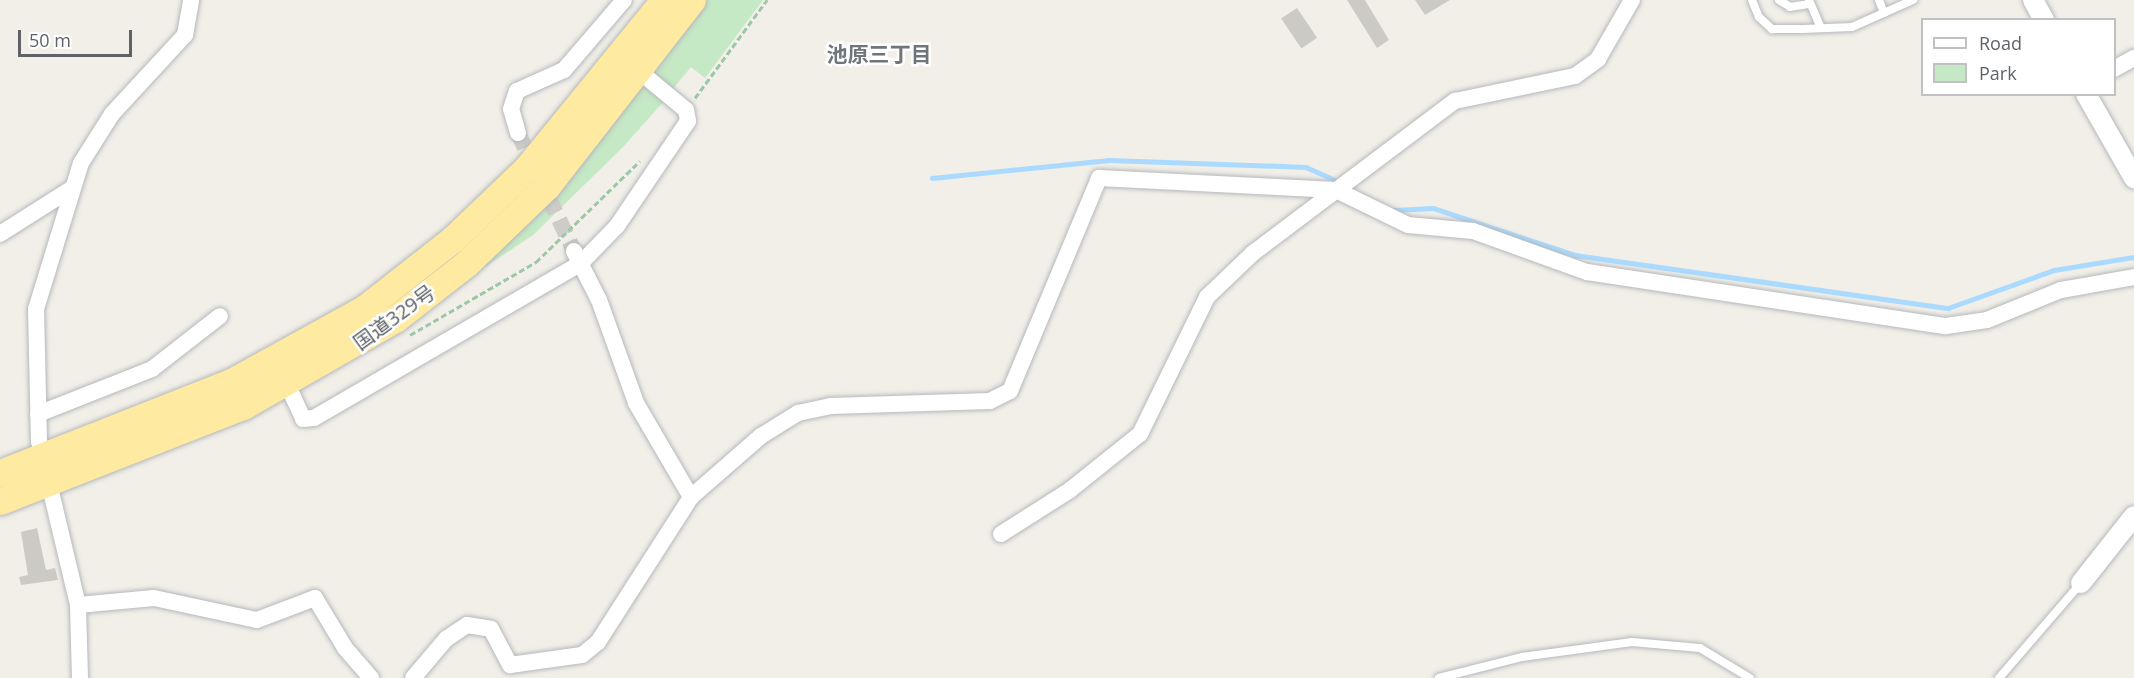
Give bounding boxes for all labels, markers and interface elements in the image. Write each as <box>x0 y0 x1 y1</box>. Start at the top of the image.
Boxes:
scale bar <box>21 18 135 56</box>
legend <box>1921 18 2116 96</box>
text: 50 m <box>29 28 71 52</box>
text: Road <box>1979 31 2022 55</box>
district label: 池原三丁目 <box>827 41 931 67</box>
text: Park <box>1979 61 2017 85</box>
street label: 国道329号 <box>349 280 439 354</box>

